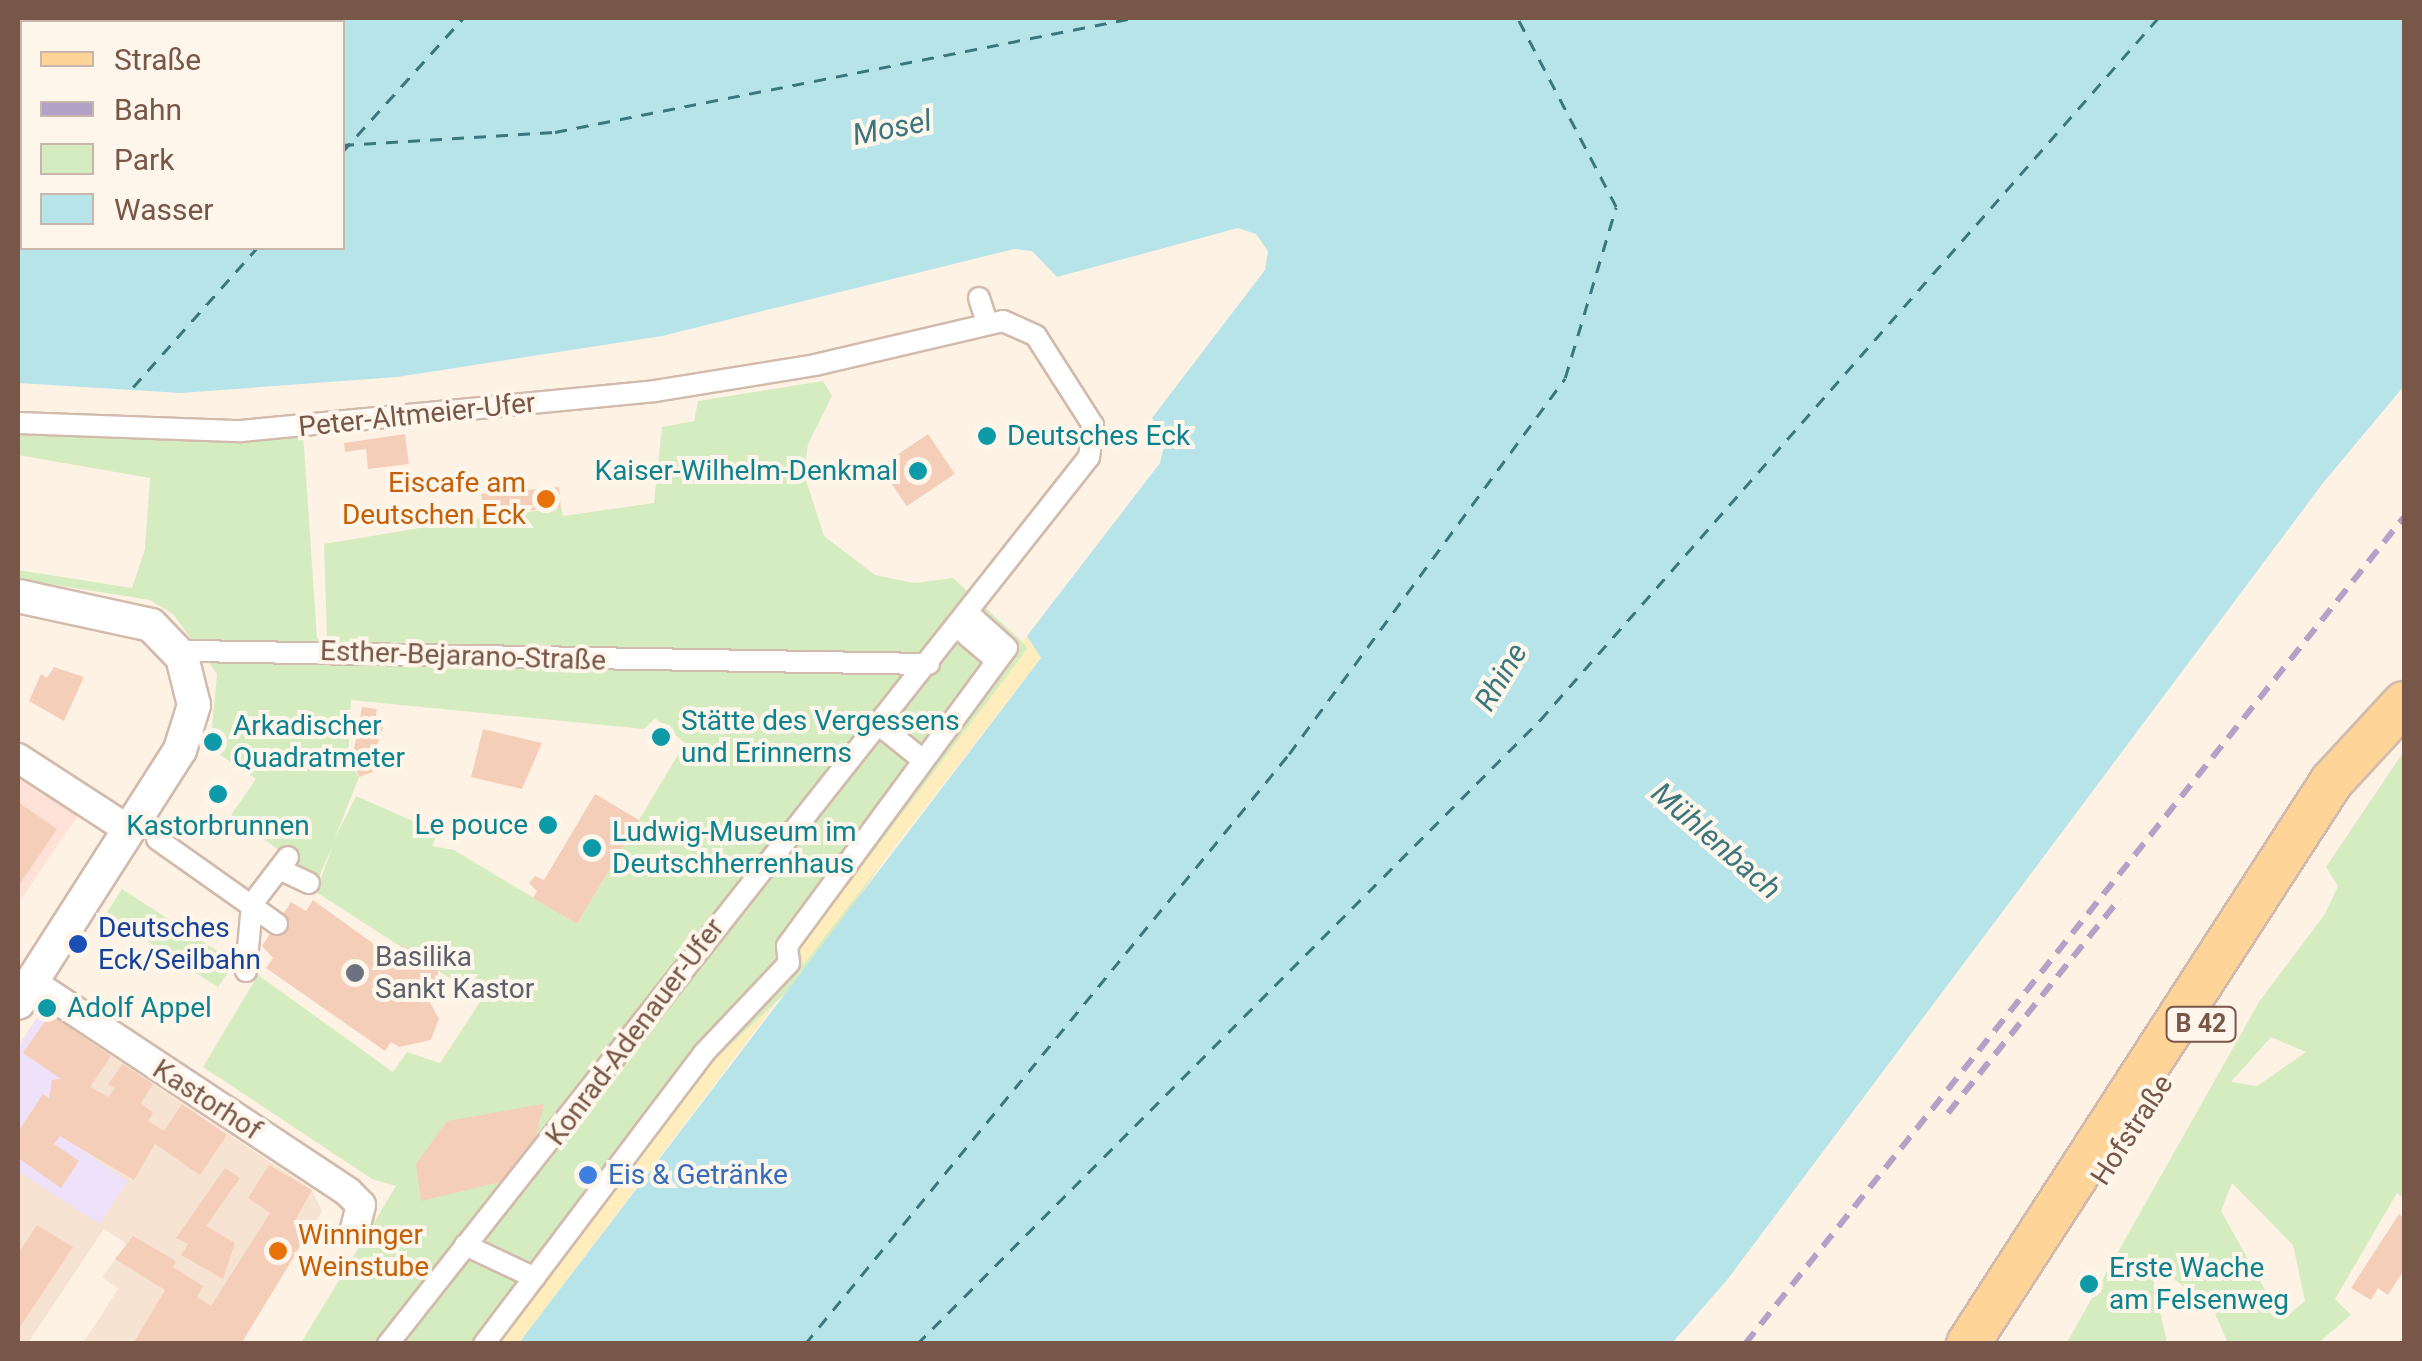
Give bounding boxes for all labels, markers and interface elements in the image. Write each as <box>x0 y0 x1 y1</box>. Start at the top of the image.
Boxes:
legend <box>20 20 345 250</box>
text: Straße <box>114 42 201 77</box>
text: Bahn <box>114 92 182 127</box>
water label: Mosel <box>850 103 934 153</box>
text: Park <box>114 142 174 177</box>
text: Wasser <box>114 192 214 227</box>
street label: Peter-Altmeier-Ufer <box>297 386 537 444</box>
place label: Deutsches Eck <box>1007 419 1190 453</box>
marker: Deutsches Eck <box>976 425 998 447</box>
place label: Kaiser-Wilhelm-Denkmal <box>595 454 898 488</box>
marker: Kaiser-Wilhelm-Denkmal <box>907 460 929 482</box>
place label: Eiscafe am Deutschen Eck <box>342 466 526 532</box>
marker: Eiscafe am Deutschen Eck <box>535 488 557 510</box>
street label: Esther-Bejarano-Straße <box>319 634 607 678</box>
water label: Rhine <box>1467 637 1535 717</box>
place label: Stätte des Vergessens und Erinnerns <box>681 704 960 770</box>
place label: Arkadischer Quadratmeter <box>233 709 405 775</box>
marker: Stätte des Vergessens und Erinnerns <box>650 726 672 748</box>
marker: Arkadischer Quadratmeter <box>202 731 224 753</box>
water label: Mühlenbach <box>1644 775 1788 907</box>
marker: Kastorbrunnen <box>207 783 229 805</box>
place label: Le pouce <box>414 808 528 842</box>
place label: Kastorbrunnen <box>126 809 310 843</box>
marker: Le pouce <box>537 814 559 836</box>
place label: Ludwig-Museum im Deutschherrenhaus <box>612 815 856 881</box>
marker: Ludwig-Museum im Deutschherrenhaus <box>581 837 603 859</box>
place label: Deutsches Eck/Seilbahn <box>98 911 261 977</box>
street label: Konrad-Adenauer-Ufer <box>539 912 731 1152</box>
marker: Deutsches Eck/Seilbahn <box>67 933 89 955</box>
place label: Basilika Sankt Kastor <box>375 940 534 1006</box>
marker: Basilika Sankt Kastor <box>344 962 366 984</box>
place label: Adolf Appel <box>67 991 212 1025</box>
marker: Adolf Appel <box>36 997 58 1019</box>
road number: B 42 <box>2164 1004 2238 1044</box>
street label: Kastorhof <box>146 1052 268 1148</box>
street label: Hofstraße <box>2084 1068 2180 1192</box>
place label: Eis & Getränke <box>608 1158 788 1192</box>
marker: Eis & Getränke <box>577 1164 599 1186</box>
place label: Winninger Weinstube <box>298 1218 429 1284</box>
marker: Winninger Weinstube <box>267 1240 289 1262</box>
place label: Erste Wache am Felsenweg <box>2109 1251 2289 1317</box>
marker: Erste Wache am Felsenweg <box>2078 1273 2100 1295</box>

